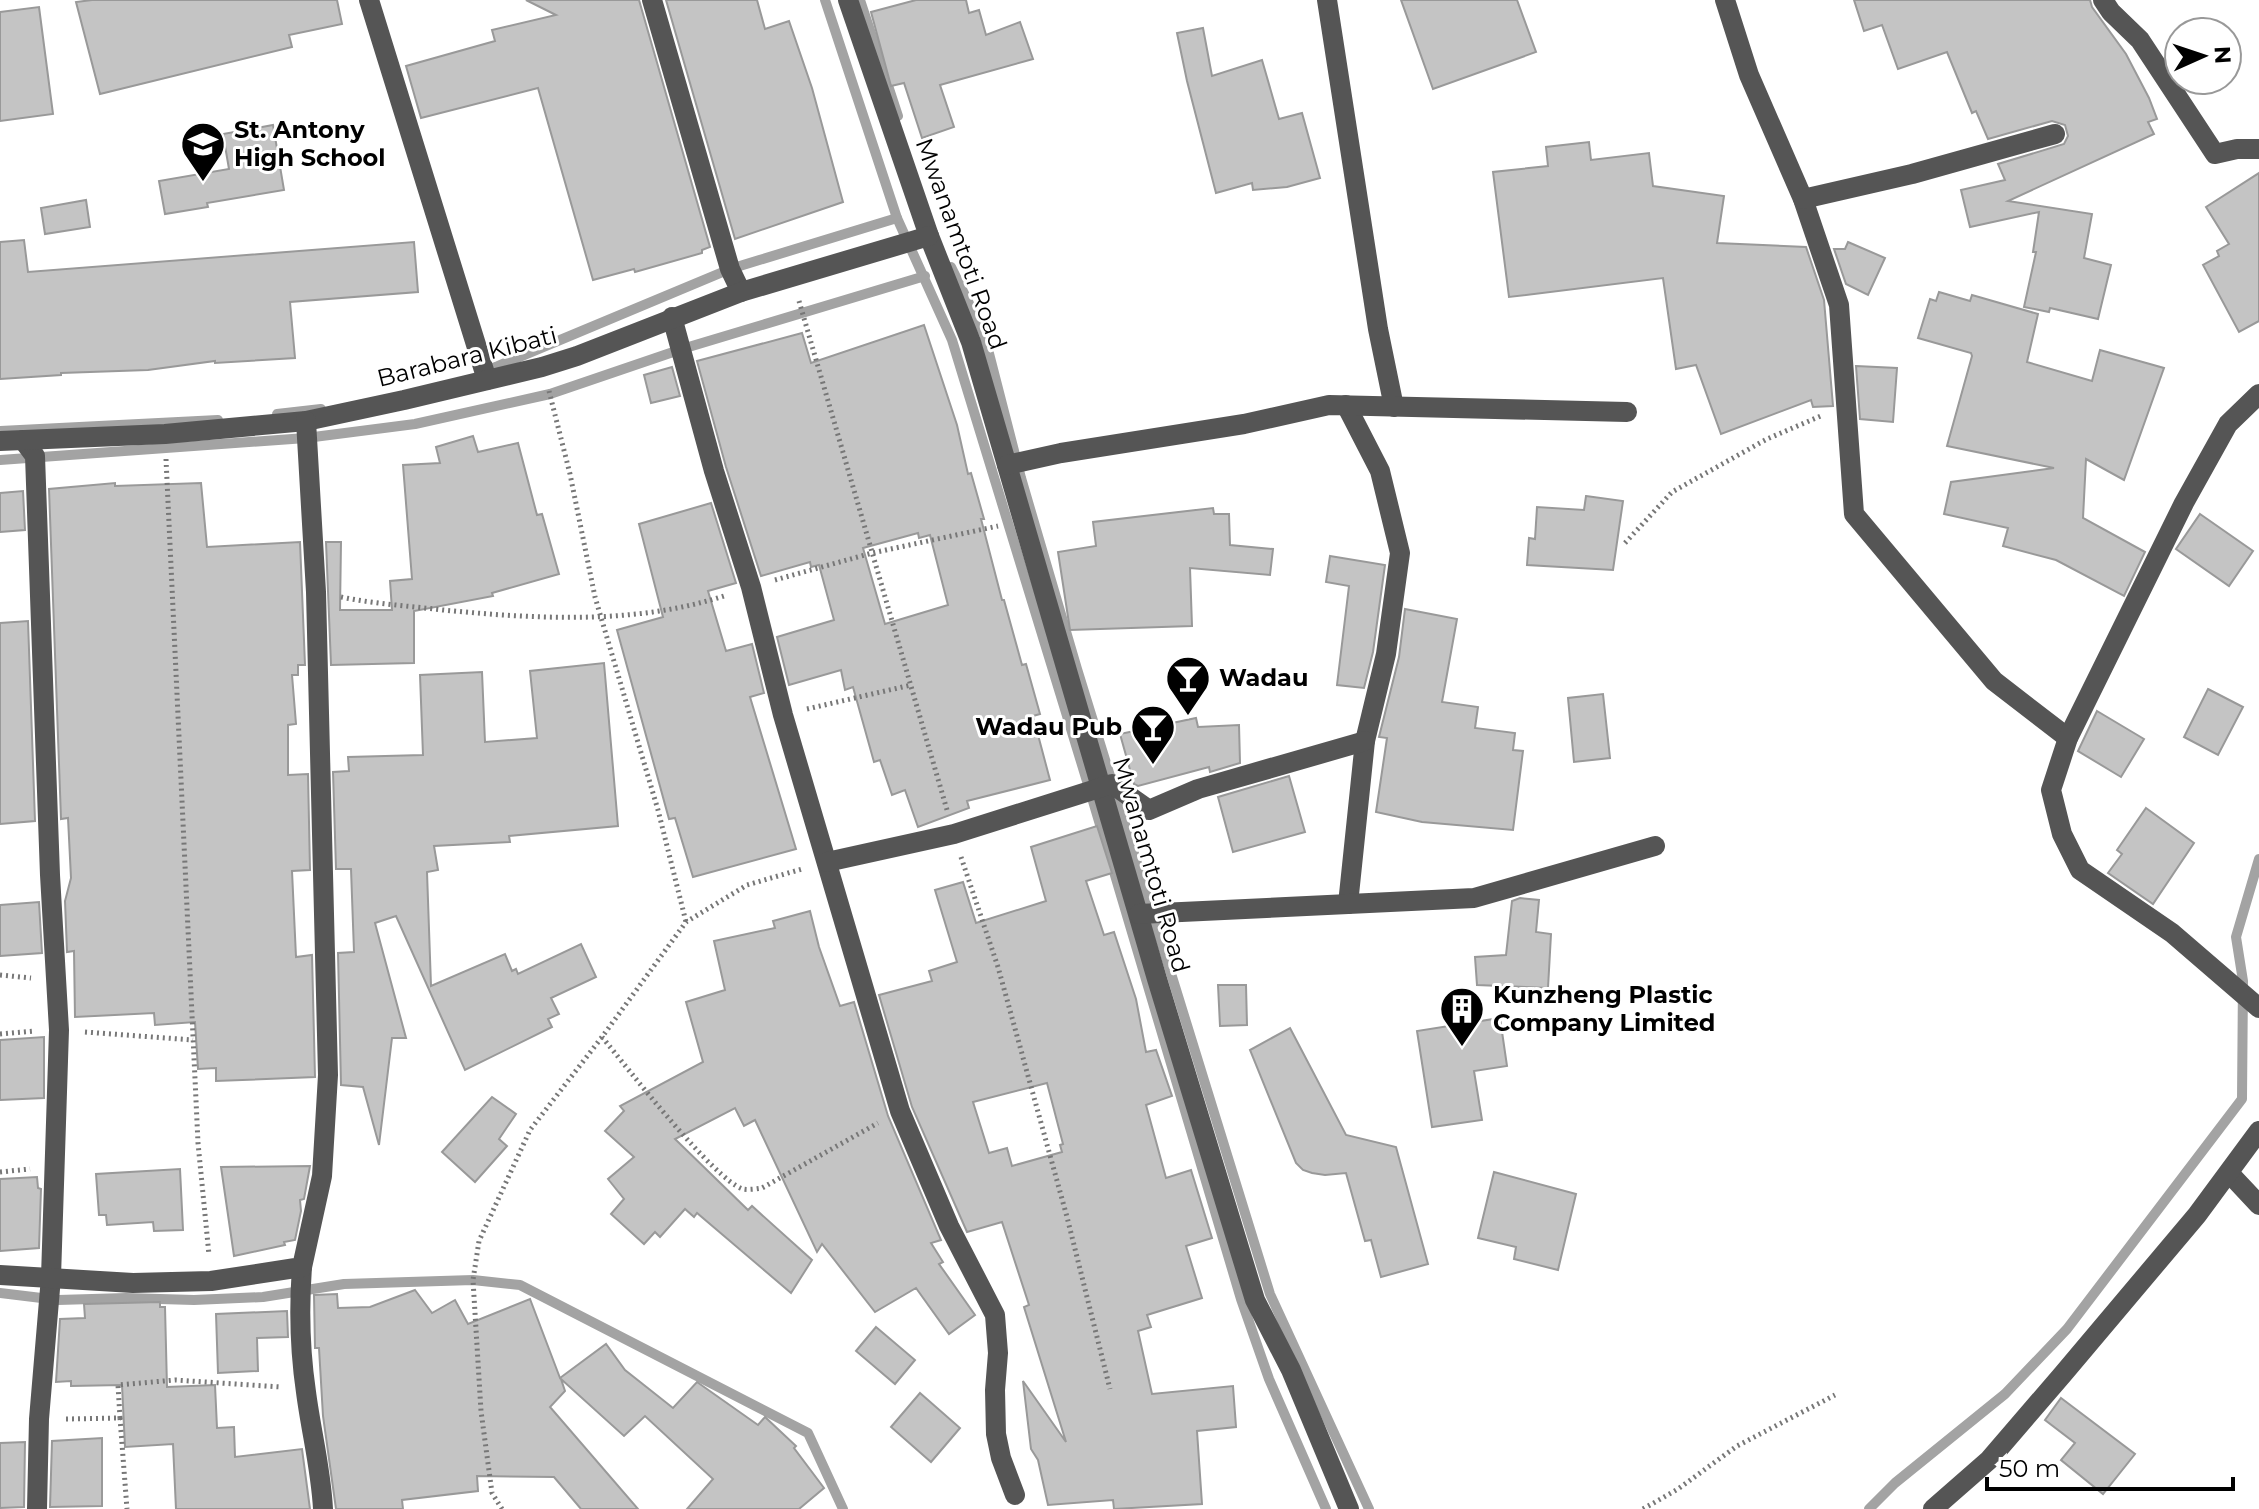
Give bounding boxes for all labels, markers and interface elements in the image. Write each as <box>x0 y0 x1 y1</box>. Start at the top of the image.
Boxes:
north arrow <box>2163 16 2243 96</box>
text: N <box>2209 45 2236 65</box>
place label: St. Antony High School <box>234 115 386 172</box>
school or university icon: St. Antony High School <box>179 120 227 183</box>
street label: Mwanamtoti Road <box>910 134 1013 354</box>
street label: Barabara Kibati <box>374 320 560 393</box>
bar icon: Wadau <box>1164 654 1212 717</box>
place label: Wadau <box>1219 663 1308 692</box>
bar icon: Wadau Pub <box>1129 703 1177 766</box>
place label: Wadau Pub <box>975 712 1122 741</box>
street label: Mwanamtoti Road <box>1107 754 1196 976</box>
place label: Kunzheng Plastic Company Limited <box>1493 980 1715 1037</box>
building icon: Kunzheng Plastic Company Limited <box>1438 985 1486 1048</box>
scale bar <box>1987 1441 2233 1491</box>
text: 50 m <box>1999 1454 2060 1483</box>

